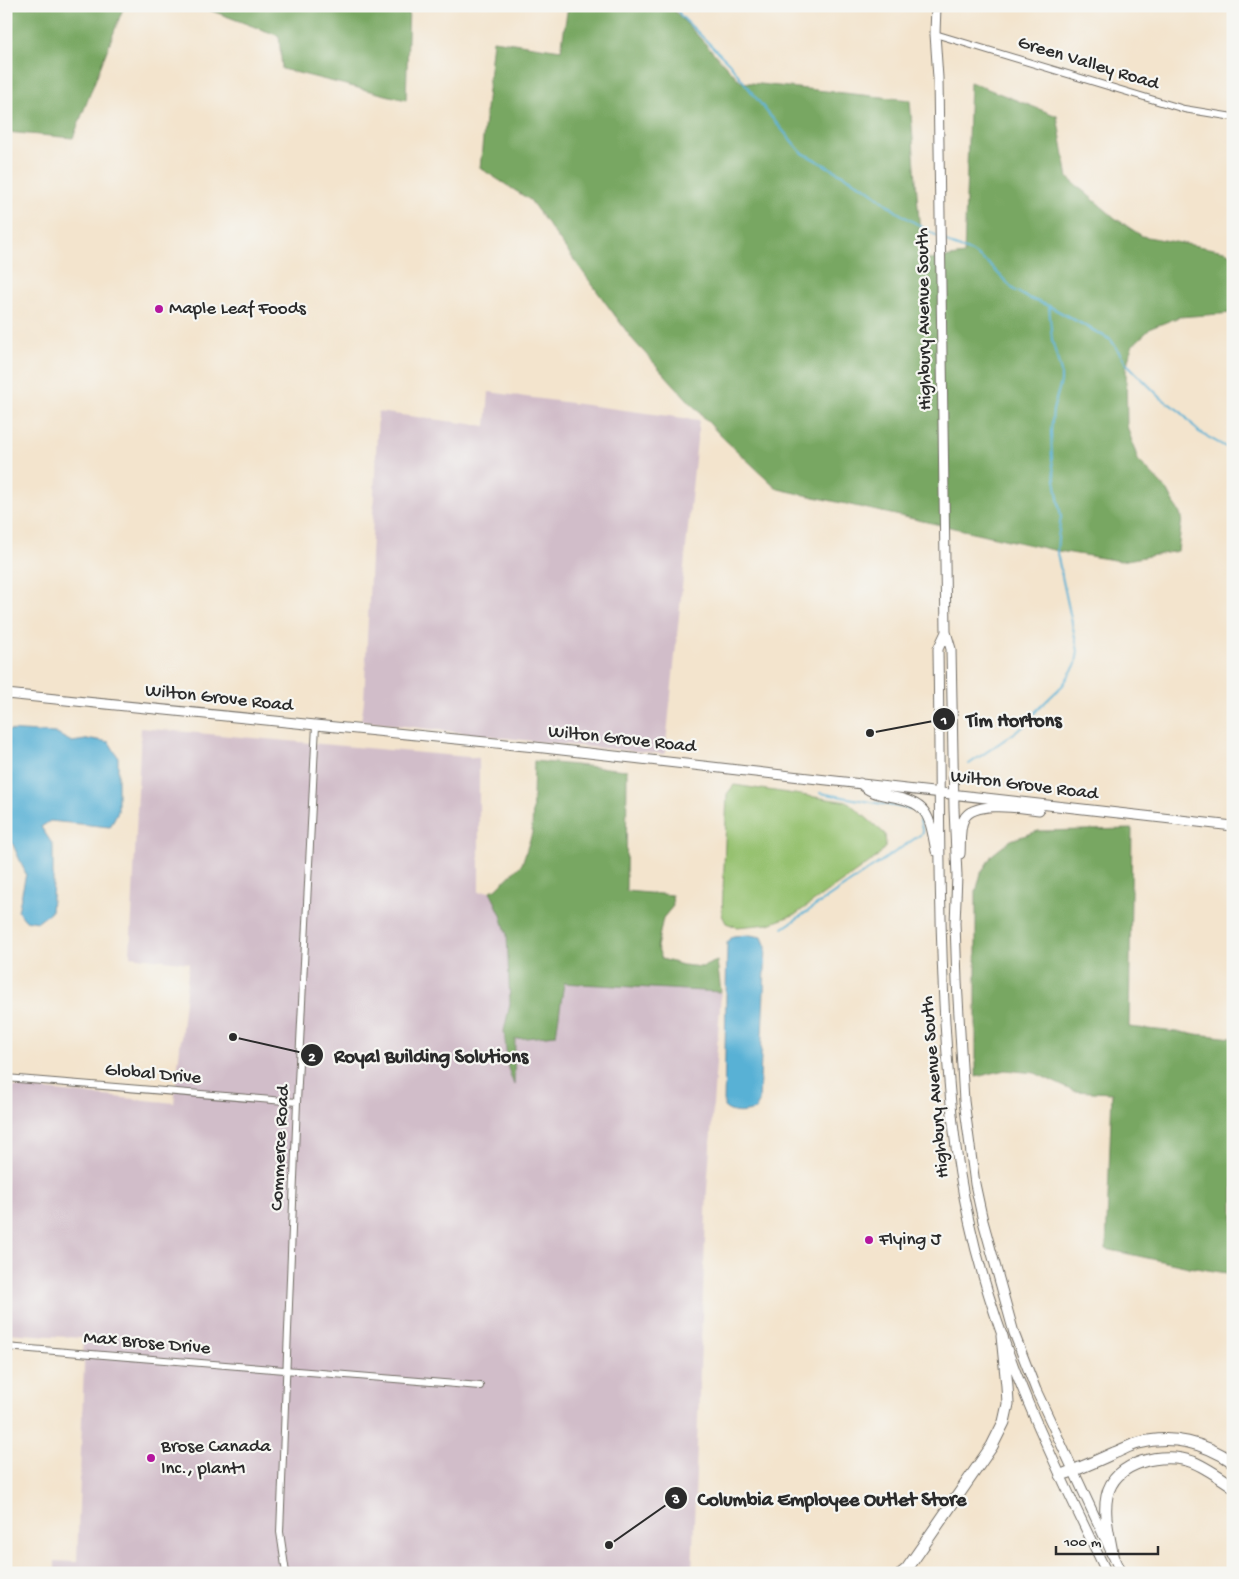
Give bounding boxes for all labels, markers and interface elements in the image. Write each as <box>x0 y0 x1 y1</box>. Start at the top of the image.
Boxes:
street label: Green Valley Road <box>1015 32 1163 97</box>
street label: Highbury Avenue South <box>912 227 938 411</box>
place label: Maple Leaf Foods <box>169 298 307 321</box>
marker: Maple Leaf Foods <box>153 303 165 315</box>
street label: Wilton Grove Road <box>144 680 296 718</box>
callout: Tim Hortons <box>931 702 1071 737</box>
text: Tim Hortons <box>964 711 1063 734</box>
text: 1 <box>940 712 947 730</box>
street label: Wilton Grove Road <box>547 721 699 759</box>
street label: Wilton Grove Road <box>949 766 1101 807</box>
street label: Highbury Avenue South <box>917 995 955 1179</box>
callout: Royal Building Solutions <box>299 1038 538 1073</box>
text: Royal Building Solutions <box>333 1047 530 1070</box>
text: 2 <box>308 1049 316 1067</box>
street label: Global Drive <box>104 1059 202 1091</box>
street label: Commerce Road <box>266 1083 296 1211</box>
place label: Flying J <box>878 1229 942 1252</box>
marker: Flying J <box>863 1234 875 1246</box>
street label: Max Brose Drive <box>83 1327 212 1361</box>
place label: Brose Canada Inc., plant1 <box>160 1436 272 1481</box>
marker: Brose Canada Inc., plant1 <box>145 1452 157 1464</box>
callout: Columbia Employee Outlet Store <box>663 1481 977 1516</box>
text: Columbia Employee Outlet Store <box>697 1490 967 1513</box>
text: 3 <box>671 1491 680 1509</box>
scale bar <box>1056 1524 1159 1556</box>
text: 100 m <box>1063 1534 1102 1552</box>

